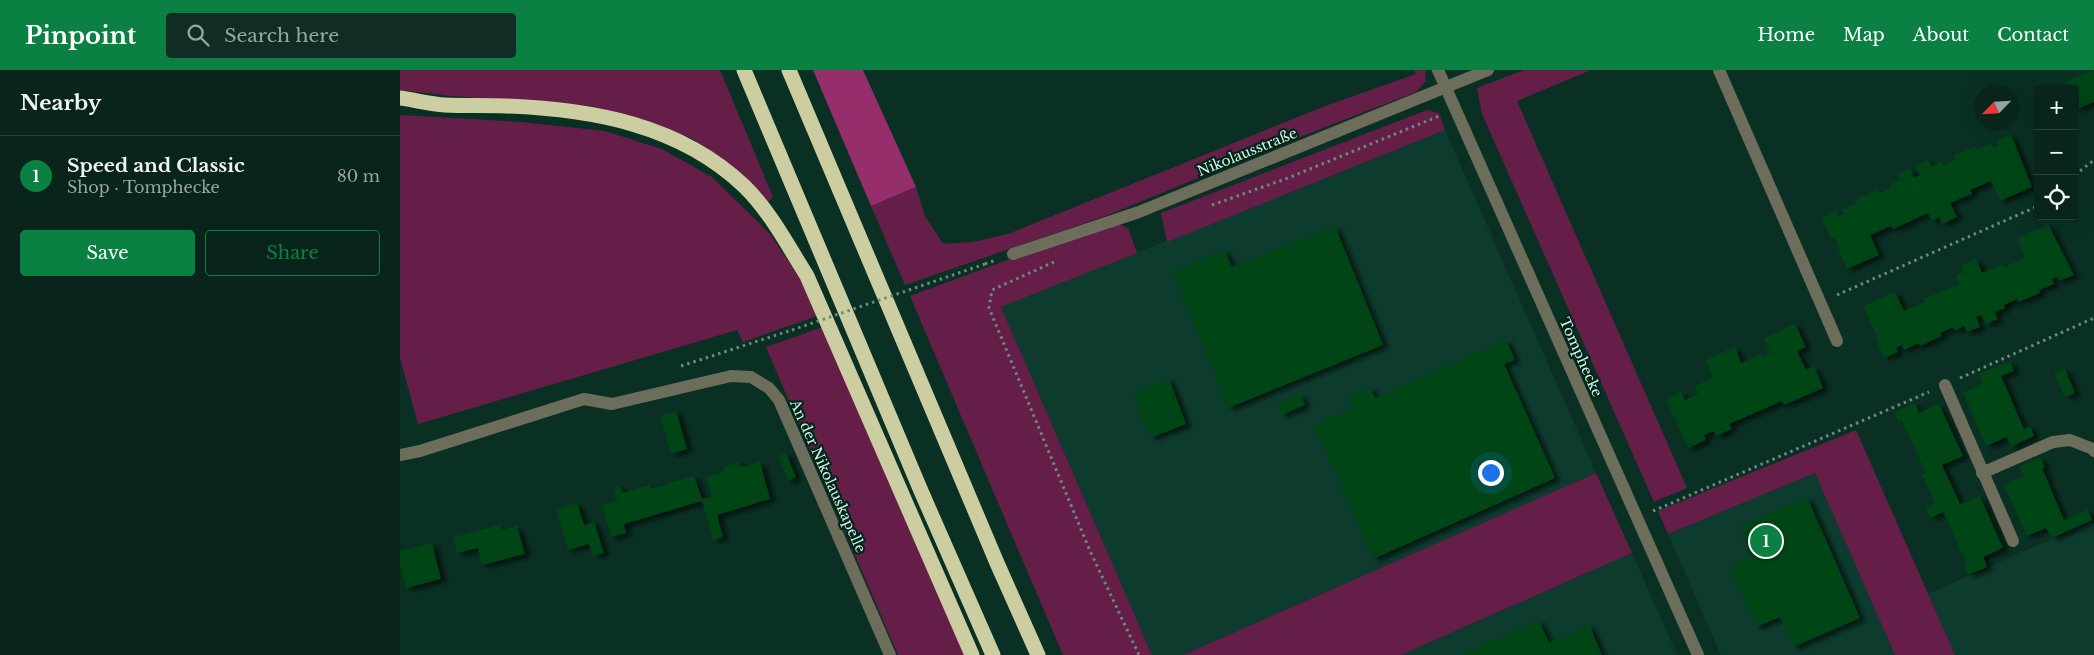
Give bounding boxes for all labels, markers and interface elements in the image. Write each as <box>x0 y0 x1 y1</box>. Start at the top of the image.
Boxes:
search box <box>166 13 516 58</box>
text: Pinpoint <box>25 21 136 50</box>
icon: search <box>184 21 212 49</box>
text: Search here <box>224 24 339 47</box>
text: Home <box>1757 24 1815 46</box>
text: Map <box>1843 24 1885 46</box>
text: About <box>1913 24 1969 46</box>
text: Contact <box>1997 24 2069 46</box>
north arrow <box>1974 85 2019 130</box>
map controls <box>2034 85 2079 220</box>
button: + <box>2034 85 2079 130</box>
text: Nearby <box>20 90 101 116</box>
street label: Nikolausstraße <box>1194 124 1300 180</box>
button: − <box>2034 130 2079 175</box>
text: Speed and Classic <box>67 154 245 177</box>
text: 1 <box>33 166 39 186</box>
text: 80 m <box>337 166 380 186</box>
button: locate <box>2034 175 2079 220</box>
text: Shop · Tomphecke <box>67 177 220 197</box>
button: Save <box>20 230 195 276</box>
button: Share <box>205 230 380 276</box>
street label: Tomphecke <box>1556 315 1606 399</box>
street label: An der Nikolauskapelle <box>786 396 870 555</box>
your location <box>1478 460 1504 486</box>
pin: 1 <box>1750 522 1782 560</box>

